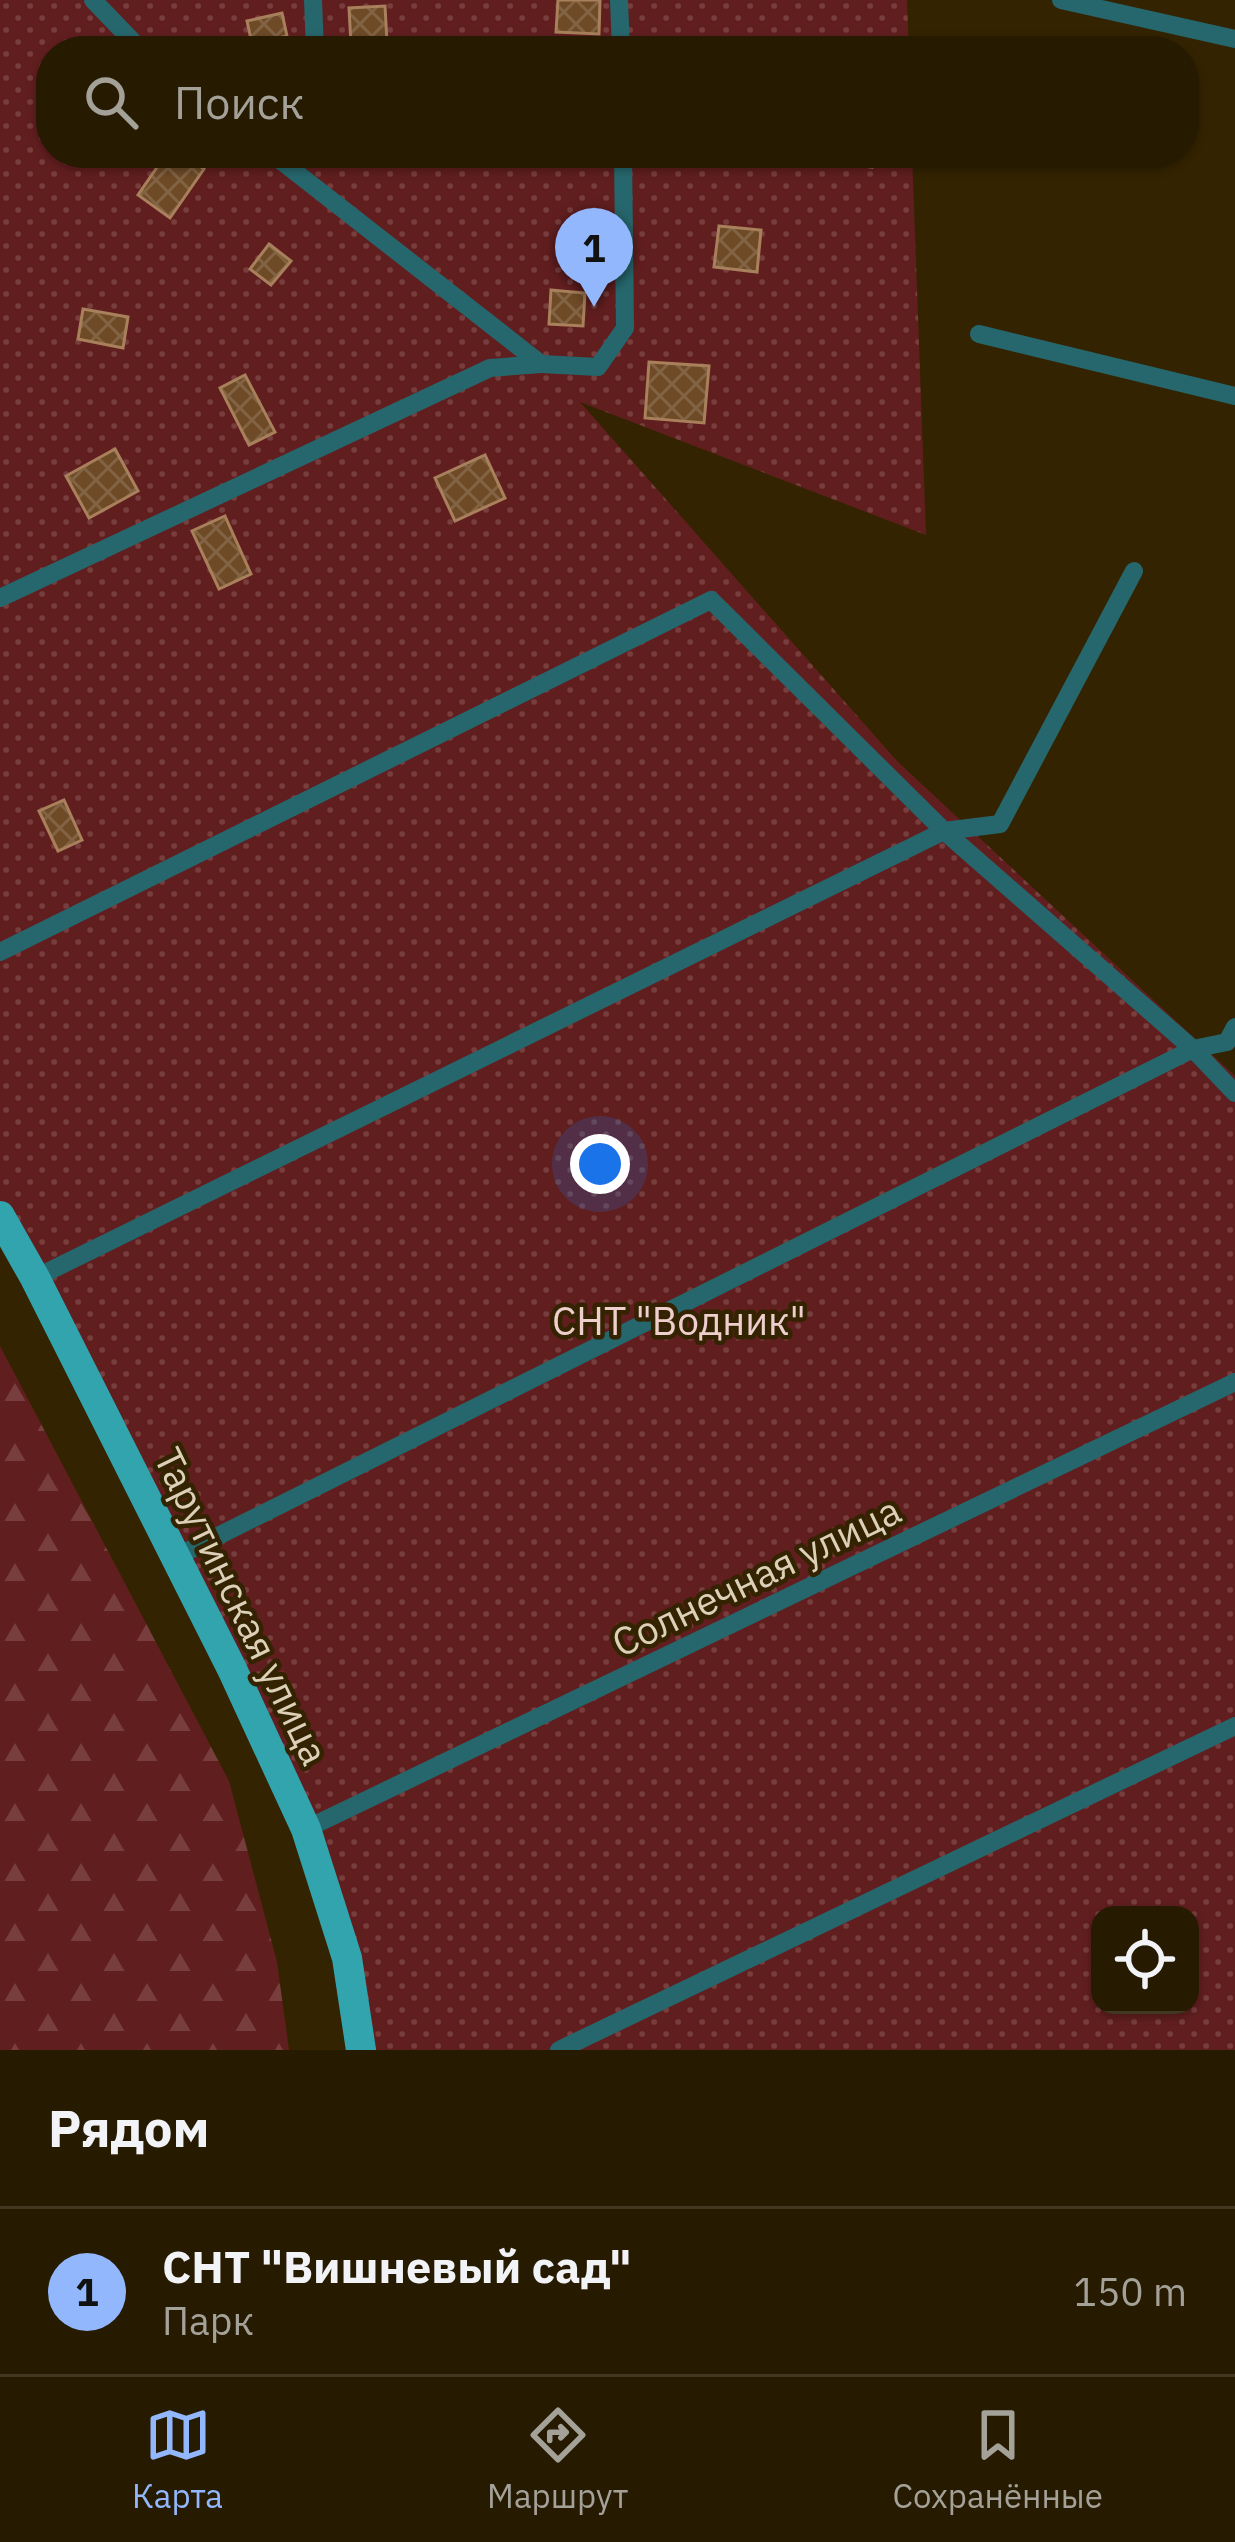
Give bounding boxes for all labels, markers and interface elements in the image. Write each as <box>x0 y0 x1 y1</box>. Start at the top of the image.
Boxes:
search box <box>36 36 1199 168</box>
icon: search <box>78 69 144 135</box>
text: Поиск <box>174 73 304 131</box>
pin: 1 <box>555 208 633 307</box>
your location <box>570 1134 630 1194</box>
park label: СНТ "Водник" <box>552 1295 806 1346</box>
street label: Тарутинская улица <box>143 1439 341 1773</box>
street label: Солнечная улица <box>603 1484 909 1668</box>
map controls <box>1091 1906 1199 2014</box>
button: locate <box>1091 1906 1199 2014</box>
text: Рядом <box>48 2095 210 2161</box>
text: СНТ "Вишневый сад" <box>162 2237 631 2295</box>
text: 1 <box>75 2266 99 2317</box>
text: 150 m <box>1074 2266 1187 2317</box>
text: Парк <box>162 2295 254 2346</box>
tab: Карта <box>132 2402 223 2517</box>
tab: Маршрут <box>487 2402 628 2517</box>
tab: Сохранённые <box>892 2402 1103 2517</box>

